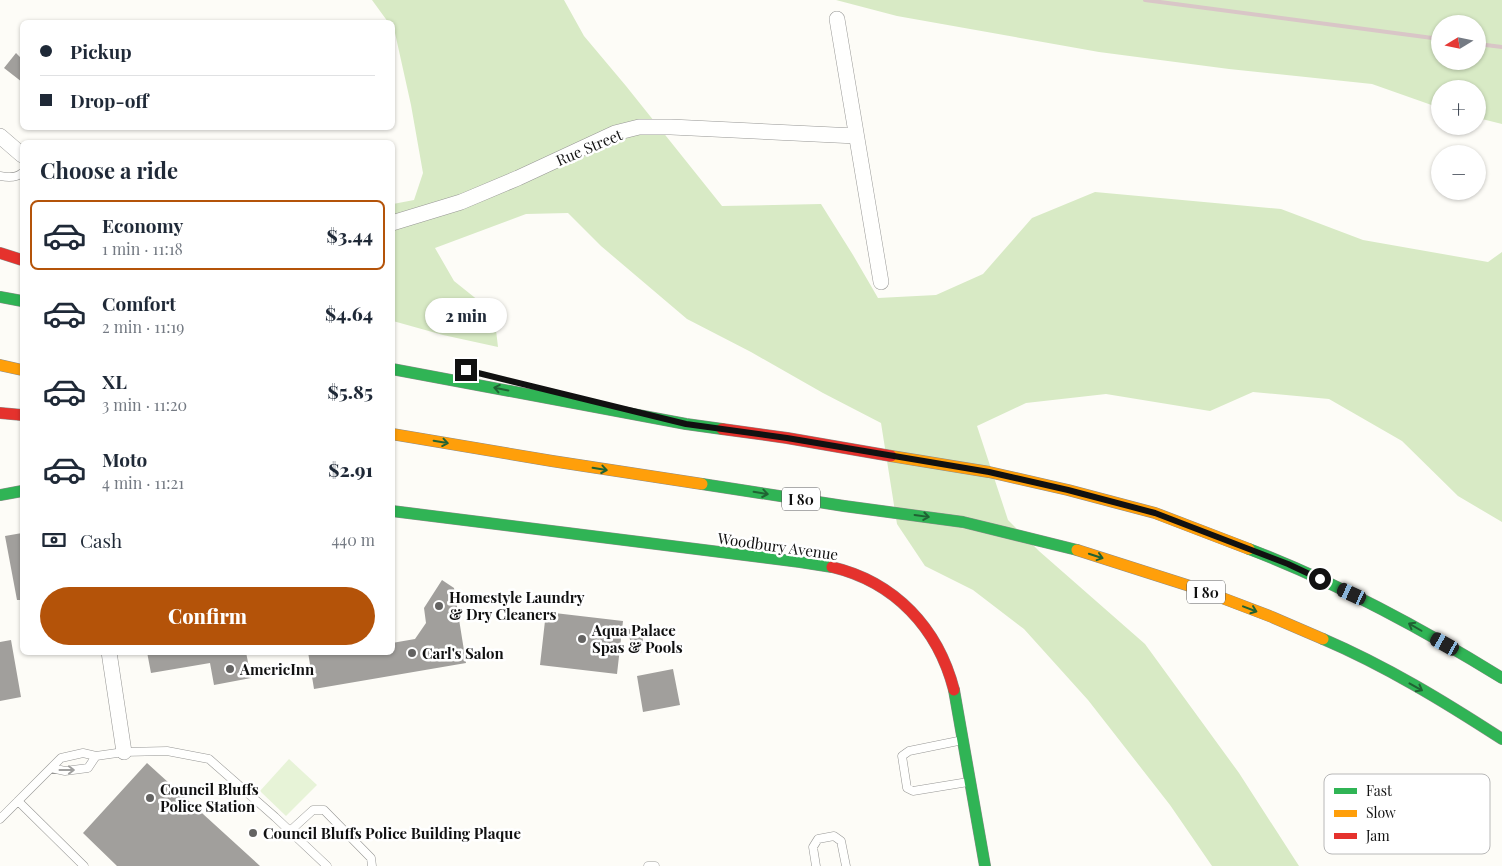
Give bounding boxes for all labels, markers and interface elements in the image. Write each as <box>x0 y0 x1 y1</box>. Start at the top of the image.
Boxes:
north arrow <box>1431 15 1486 70</box>
map controls <box>1431 15 1486 200</box>
text: Pickup <box>70 38 132 64</box>
button: + <box>1431 80 1486 135</box>
text: Drop-off <box>70 87 148 113</box>
street label: Rue Street <box>553 124 626 170</box>
button: − <box>1431 145 1486 200</box>
text: Choose a ride <box>40 155 178 185</box>
text: Economy <box>102 212 183 238</box>
icon: car <box>42 213 87 258</box>
text: $3.44 <box>327 222 373 248</box>
text: 1 min · 11:18 <box>102 238 183 259</box>
text: Comfort <box>102 290 176 316</box>
icon: car <box>42 291 87 336</box>
callout: 2 min <box>425 298 507 332</box>
text: $4.64 <box>325 300 373 326</box>
text: 2 min <box>445 305 487 326</box>
text: 2 min · 11:19 <box>102 316 184 337</box>
route end <box>455 359 477 381</box>
text: XL <box>102 368 127 394</box>
icon: car <box>42 369 87 414</box>
text: $5.85 <box>328 378 373 404</box>
one-way arrow <box>493 384 509 393</box>
text: 3 min · 11:20 <box>102 394 187 415</box>
one-way arrow <box>432 438 448 448</box>
text: Moto <box>102 446 147 472</box>
icon: car <box>42 447 87 492</box>
text: $2.91 <box>328 456 373 482</box>
one-way arrow <box>592 464 608 474</box>
text: 4 min · 11:21 <box>102 472 184 493</box>
one-way arrow <box>753 488 769 498</box>
road number: I 80 <box>782 488 820 510</box>
one-way arrow <box>913 511 929 521</box>
icon: cash <box>40 526 68 554</box>
text: Cash <box>80 527 122 553</box>
street label: Woodbury Avenue <box>715 528 840 564</box>
text: 440 m <box>331 529 375 550</box>
one-way arrow <box>1088 551 1104 561</box>
route start <box>1309 568 1331 590</box>
road number: I 80 <box>1187 580 1225 604</box>
car <box>1335 581 1368 607</box>
button: Confirm <box>40 587 375 645</box>
place label: Homestyle Laundry & Dry Cleaners <box>449 587 585 624</box>
marker: Homestyle Laundry & Dry Cleaners <box>433 600 445 612</box>
one-way arrow <box>1242 605 1257 614</box>
place label: Aqua Palace Spas & Pools <box>591 620 683 657</box>
one-way arrow <box>1408 621 1422 631</box>
car <box>1428 630 1461 658</box>
marker: Aqua Palace Spas & Pools <box>576 633 588 645</box>
place label: Carl's Salon <box>422 643 505 663</box>
marker: Carl's Salon <box>406 647 418 659</box>
place label: AmericInn <box>239 659 315 679</box>
marker: AmericInn <box>224 663 236 675</box>
one-way arrow <box>1408 682 1422 692</box>
one-way arrow <box>58 765 75 775</box>
legend <box>1324 774 1490 854</box>
place label: Council Bluffs Police Station <box>160 779 259 816</box>
text: Fast <box>1366 781 1393 800</box>
marker: Council Bluffs Police Station <box>144 792 156 804</box>
text: Slow <box>1366 803 1396 822</box>
place label: Council Bluffs Police Building Plaque <box>263 823 521 843</box>
text: Jam <box>1365 826 1390 845</box>
marker: Council Bluffs Police Building Plaque <box>247 827 259 839</box>

